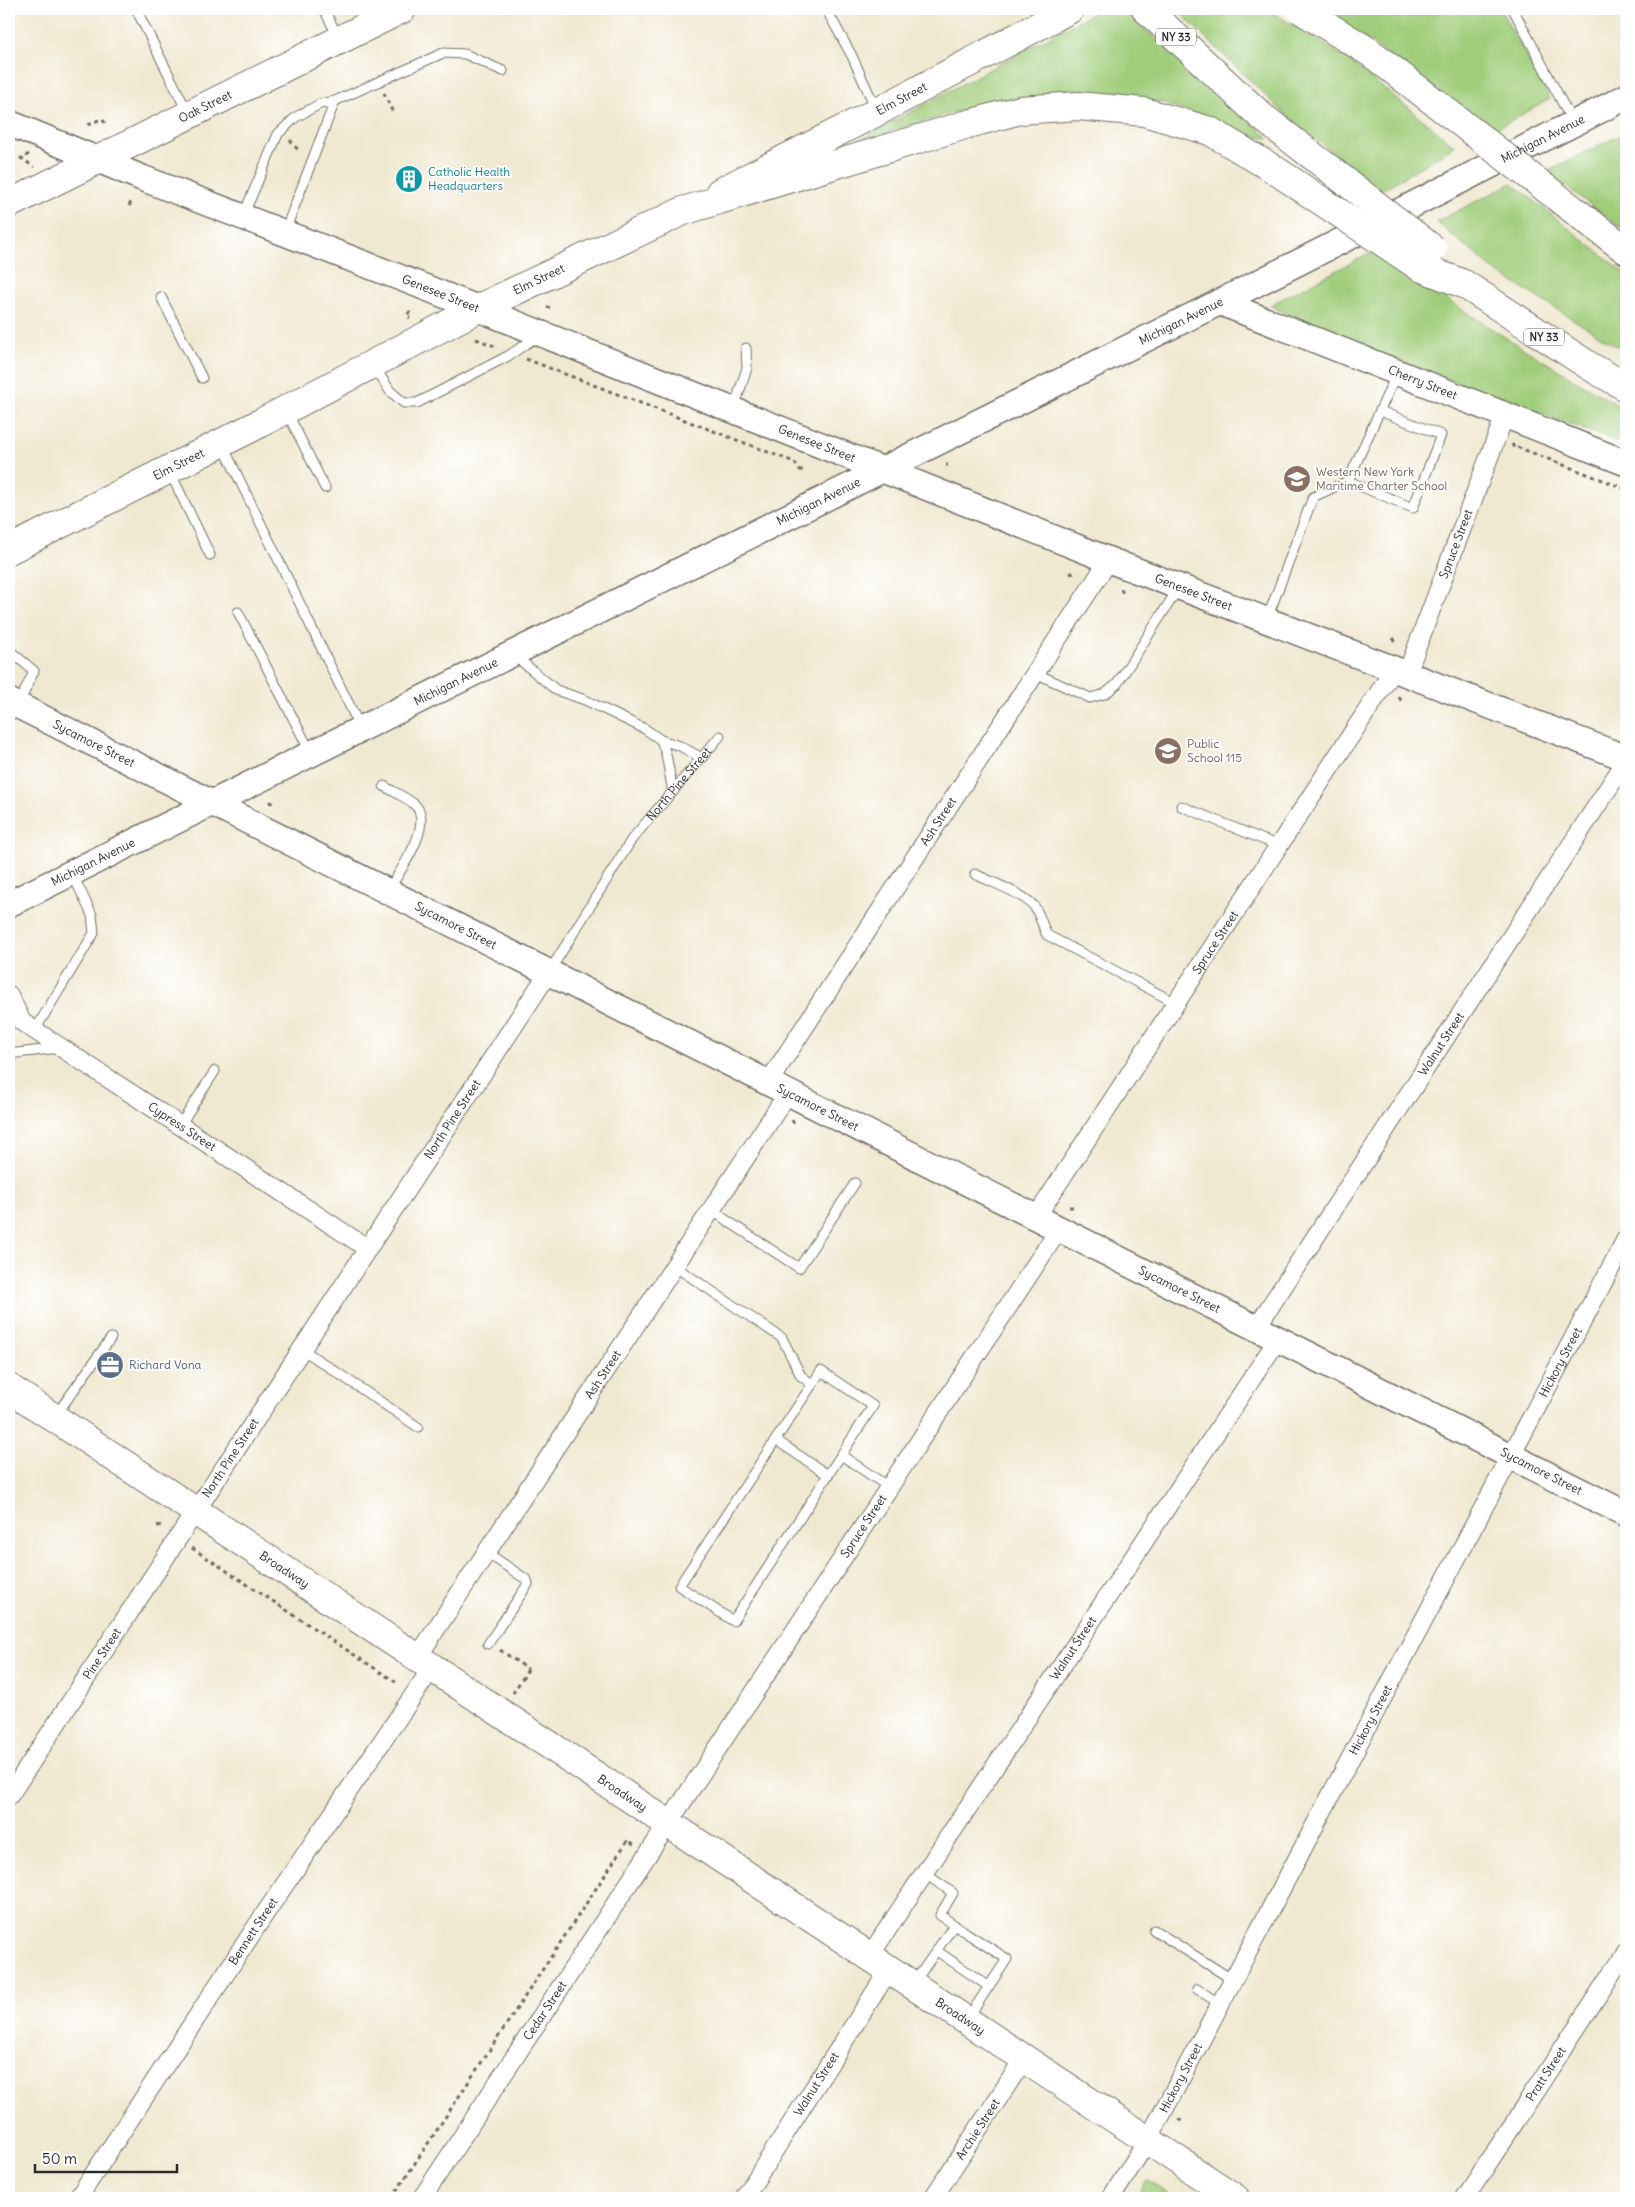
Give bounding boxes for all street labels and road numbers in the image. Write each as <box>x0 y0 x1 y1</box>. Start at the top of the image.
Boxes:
road number: NY 33 <box>1156 28 1196 46</box>
street label: Elm Street <box>873 79 929 118</box>
street label: Oak Street <box>176 87 234 126</box>
street label: Michigan Avenue <box>1498 111 1587 166</box>
street label: Elm Street <box>511 260 567 298</box>
street label: Genesee Street <box>400 271 481 315</box>
street label: Michigan Avenue <box>1136 294 1225 348</box>
road number: NY 33 <box>1524 328 1564 346</box>
street label: Cherry Street <box>1386 362 1459 402</box>
street label: Genesee Street <box>776 421 858 465</box>
street label: Elm Street <box>150 445 206 483</box>
street label: Michigan Avenue <box>774 474 863 528</box>
street label: Spruce Street <box>1436 507 1475 580</box>
street label: Genesee Street <box>1153 570 1234 613</box>
street label: Michigan Avenue <box>411 654 500 709</box>
street label: Sycamore Street <box>51 716 137 770</box>
street label: North Pine Street <box>643 744 714 824</box>
street label: Ash Street <box>917 794 959 849</box>
street label: Michigan Avenue <box>49 835 137 889</box>
street label: Sycamore Street <box>413 898 499 952</box>
street label: Spruce Street <box>1189 908 1241 977</box>
street label: Walnut Street <box>1415 1009 1467 1078</box>
street label: North Pine Street <box>421 1077 483 1162</box>
street label: Sycamore Street <box>774 1080 861 1134</box>
street label: Cypress Street <box>145 1099 219 1154</box>
street label: Sycamore Street <box>1136 1262 1223 1316</box>
street label: Hickory Street <box>1535 1325 1585 1400</box>
street label: Ash Street <box>581 1347 624 1401</box>
street label: North Pine Street <box>199 1415 261 1500</box>
street label: Sycamore Street <box>1498 1444 1585 1498</box>
street label: Spruce Street <box>837 1491 889 1560</box>
street label: Broadway <box>257 1548 312 1591</box>
street label: Walnut Street <box>1046 1614 1099 1683</box>
street label: Pine Street <box>80 1625 124 1682</box>
street label: Hickory Street <box>1346 1683 1395 1757</box>
street label: Broadway <box>595 1771 650 1815</box>
street label: Bennett Street <box>225 1895 281 1968</box>
street label: Cedar Street <box>520 1978 570 2043</box>
street label: Broadway <box>933 1994 988 2038</box>
street label: Hickory Street <box>1156 2040 1205 2115</box>
street label: Pratt Street <box>1522 2044 1569 2104</box>
street label: Walnut Street <box>790 2049 842 2119</box>
street label: Archie Street <box>952 2096 1003 2162</box>

